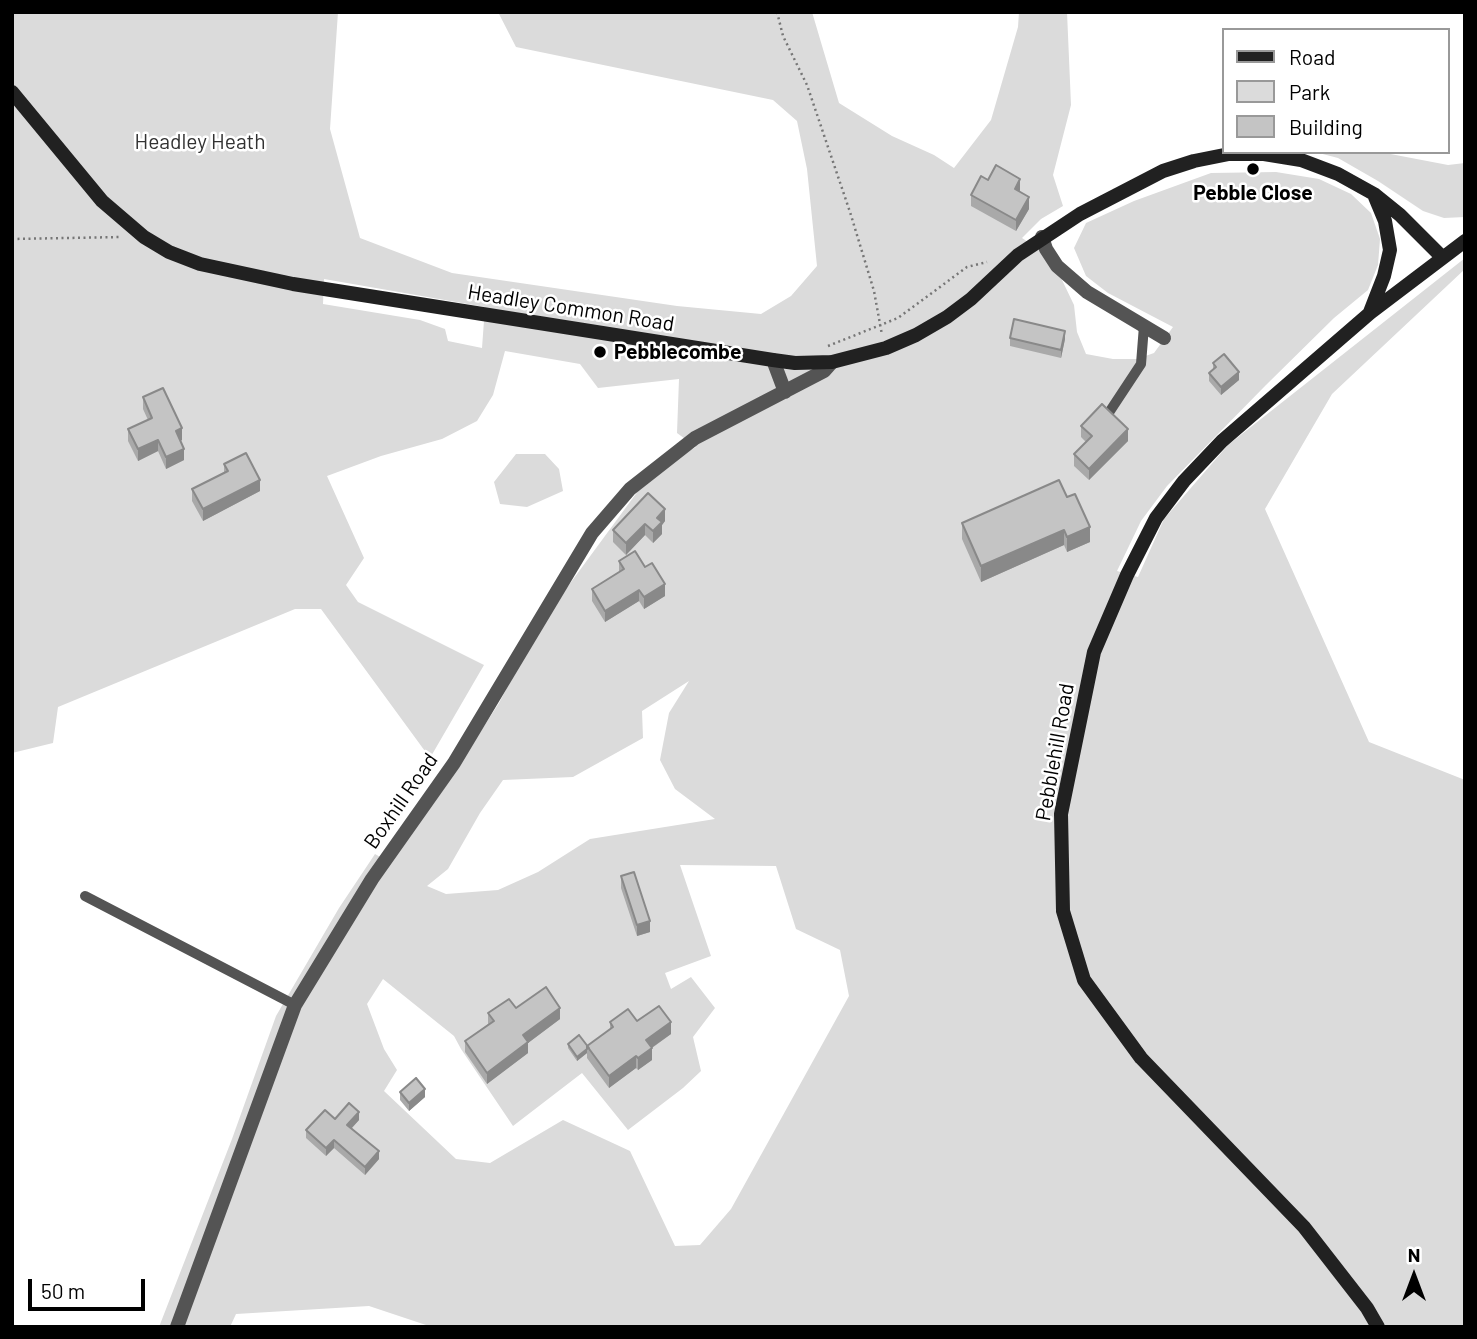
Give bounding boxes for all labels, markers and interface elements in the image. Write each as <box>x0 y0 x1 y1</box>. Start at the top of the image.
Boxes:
legend <box>1222 28 1449 154</box>
text: Road <box>1289 44 1335 69</box>
text: Park <box>1289 79 1330 104</box>
text: Building <box>1289 114 1363 139</box>
park label: Headley Heath <box>134 129 266 155</box>
marker: Pebble Close <box>1245 161 1261 177</box>
place label: Pebble Close <box>1193 180 1313 206</box>
street label: Headley Common Road <box>466 279 676 337</box>
place label: Pebblecombe <box>614 339 741 365</box>
marker: Pebblecombe <box>592 344 608 360</box>
street label: Pebblehill Road <box>1031 681 1079 823</box>
street label: Boxhill Road <box>359 748 443 854</box>
north arrow <box>1379 1241 1449 1311</box>
text: N <box>1408 1243 1420 1266</box>
scale bar <box>32 1266 149 1310</box>
text: 50 m <box>41 1278 85 1303</box>

